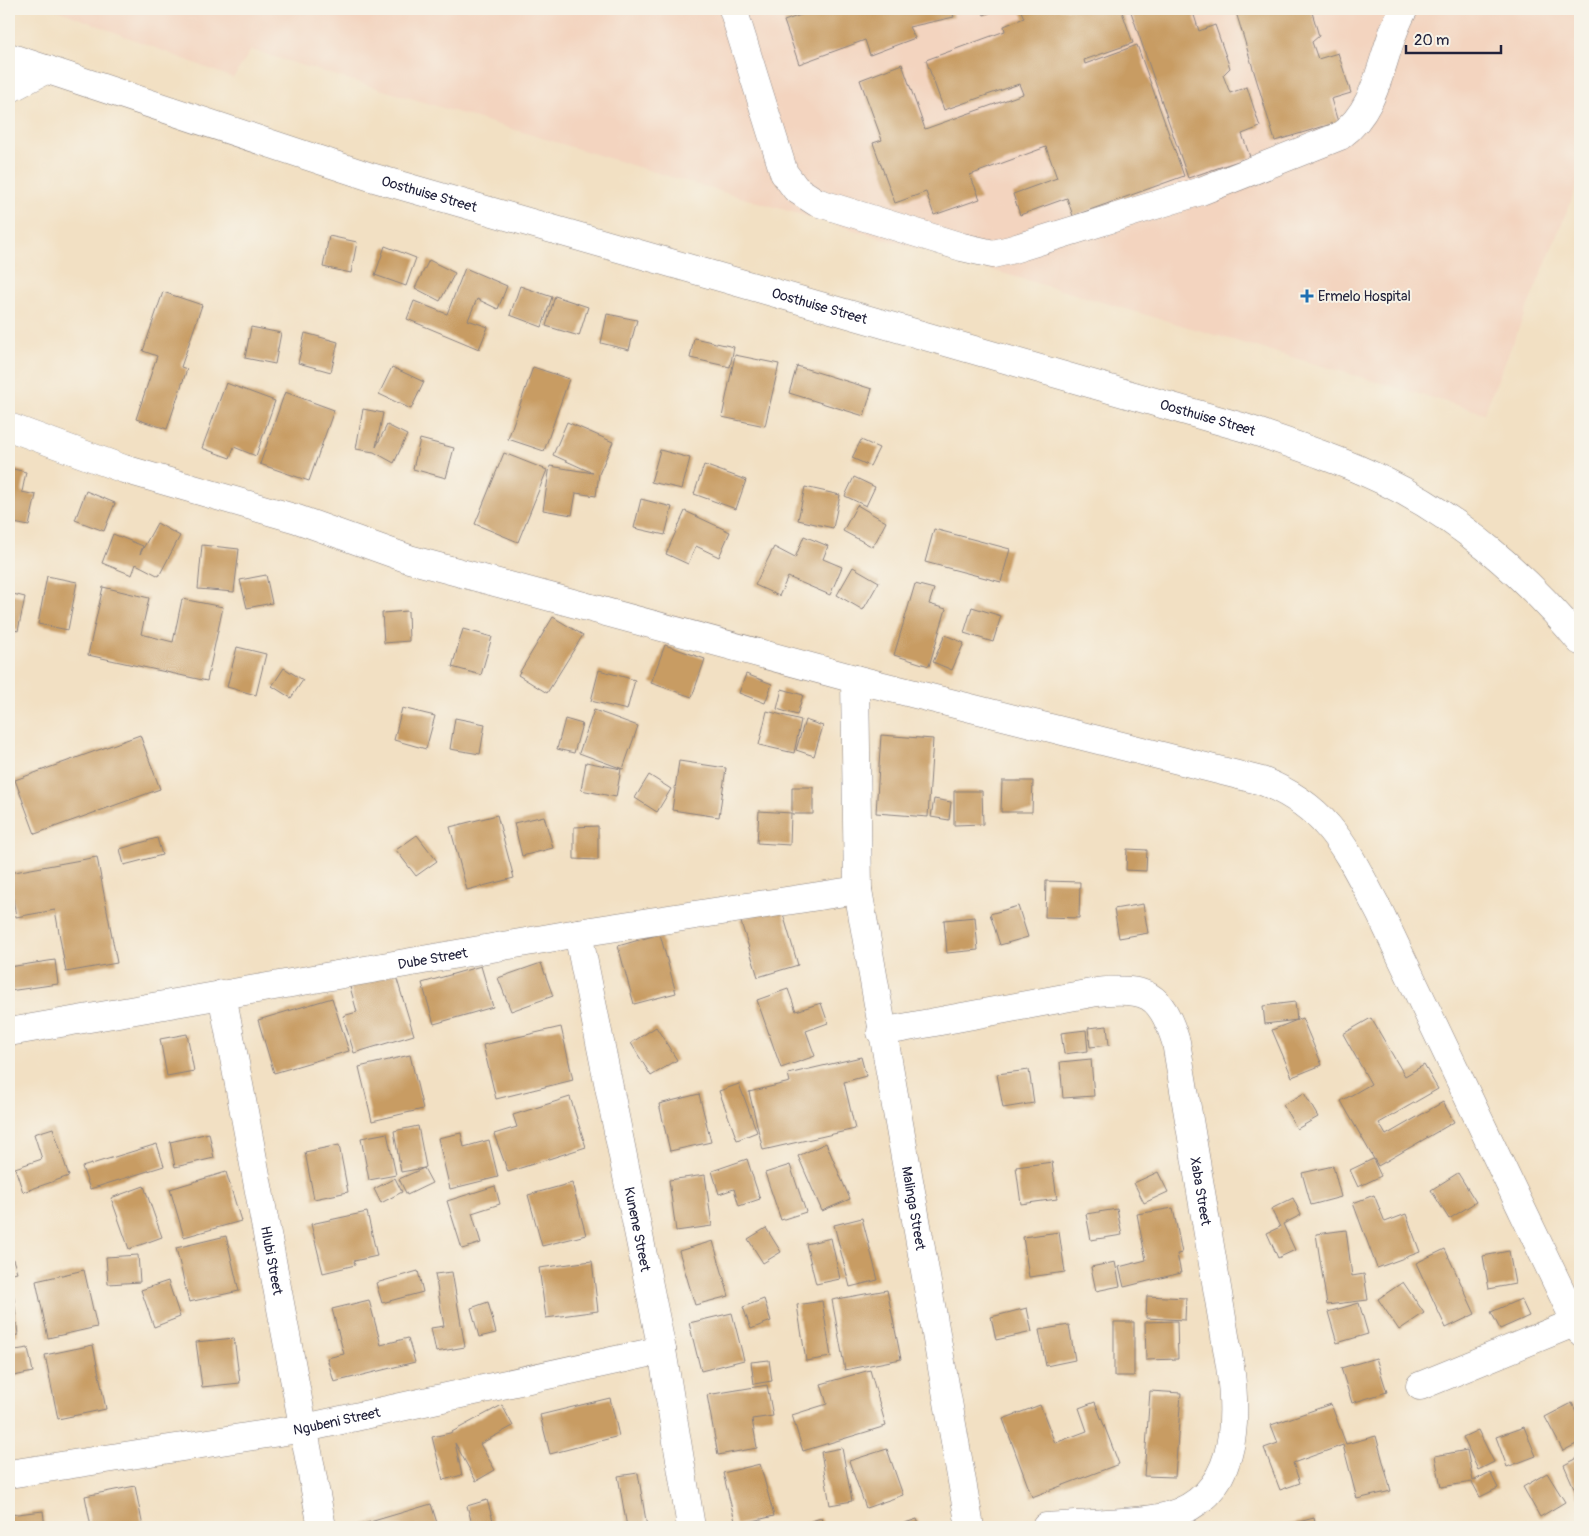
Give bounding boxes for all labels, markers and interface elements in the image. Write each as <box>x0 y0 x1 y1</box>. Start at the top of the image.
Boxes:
scale bar <box>1406 22 1502 54</box>
text: 20 m <box>1414 31 1449 50</box>
street label: Oosthuise Street <box>379 172 479 216</box>
street label: Oosthuise Street <box>770 284 869 328</box>
place label: Ermelo Hospital <box>1318 288 1411 305</box>
marker: Ermelo Hospital <box>1300 289 1314 303</box>
street label: Oosthuise Street <box>1158 396 1258 440</box>
street label: Dube Street <box>397 944 469 973</box>
street label: Xaba Street <box>1186 1156 1214 1227</box>
street label: Malinga Street <box>898 1165 929 1252</box>
street label: Kunene Street <box>620 1185 654 1273</box>
street label: Hlubi Street <box>257 1225 286 1297</box>
street label: Ngubeni Street <box>292 1404 382 1439</box>

